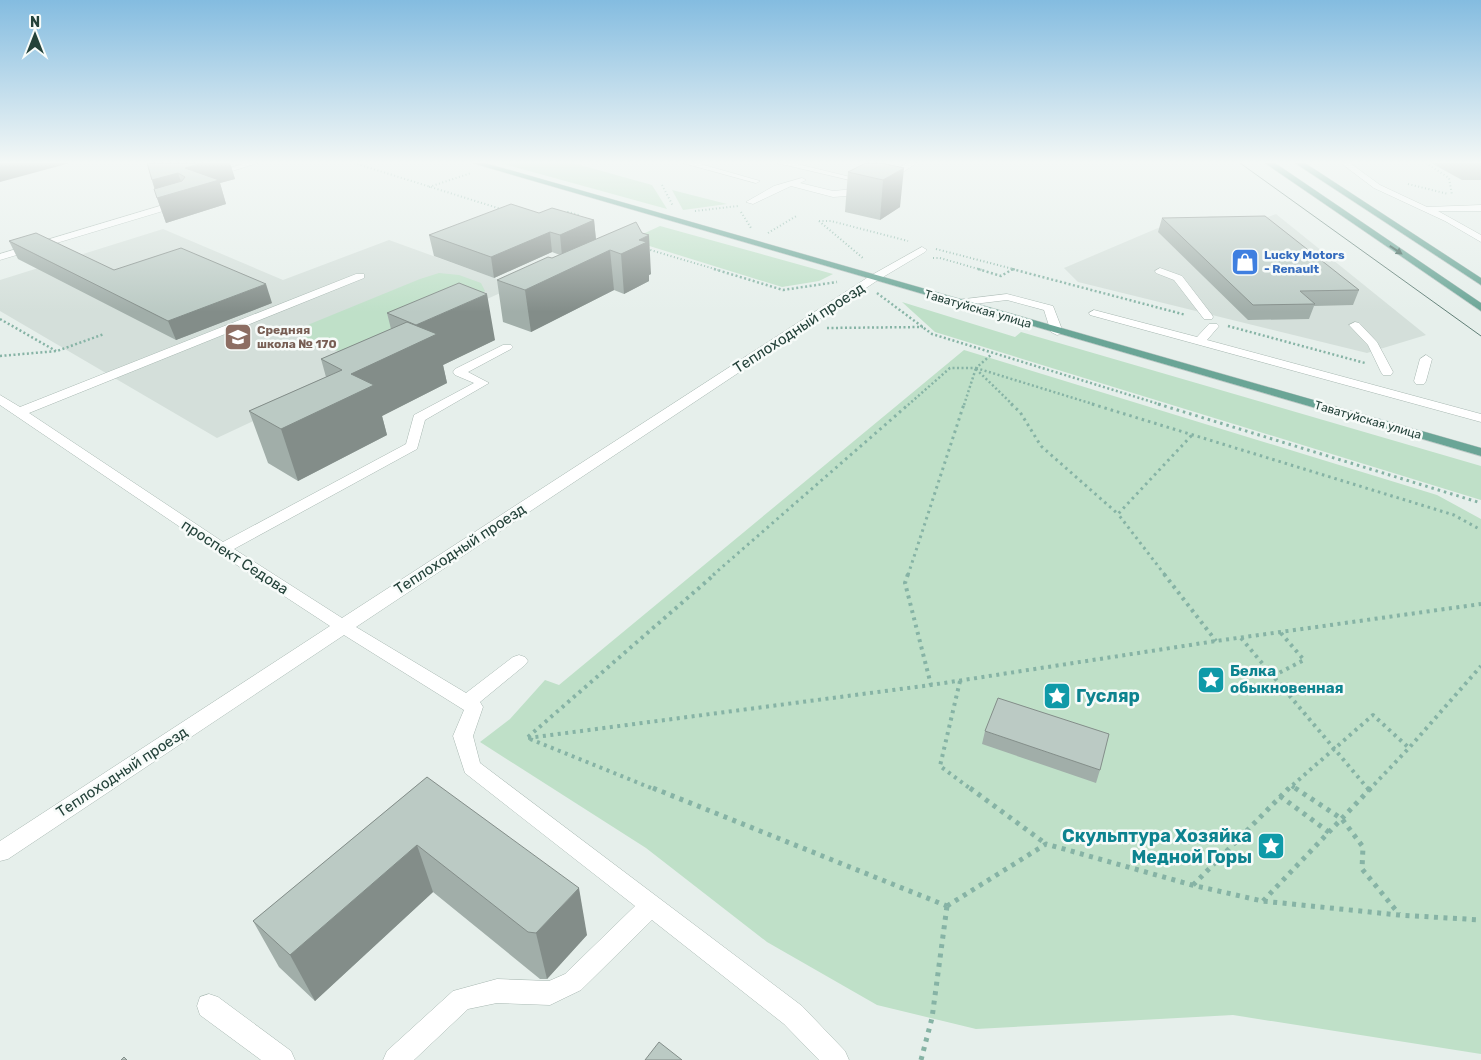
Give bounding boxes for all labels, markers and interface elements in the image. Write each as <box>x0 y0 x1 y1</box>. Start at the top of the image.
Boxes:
north arrow <box>10 10 60 60</box>
text: N <box>30 14 40 31</box>
one-way arrow <box>1390 245 1403 255</box>
shop icon: Lucky Motors - Renault <box>1230 247 1260 277</box>
place label: Lucky Motors - Renault <box>1264 248 1345 276</box>
street label: Теплоходный проезд <box>730 279 868 377</box>
street label: Таватуйская улица <box>923 287 1033 331</box>
school or university icon: Средняя школа № 170 <box>223 322 253 352</box>
place label: Средняя школа № 170 <box>257 323 337 351</box>
street label: Таватуйская улица <box>1313 398 1423 442</box>
street label: Теплоходный проезд <box>391 500 529 598</box>
street label: проспект Седова <box>178 516 292 598</box>
place label: Белка обыкновенная <box>1230 662 1344 697</box>
place icon: Белка обыкновенная <box>1196 665 1226 695</box>
place icon: Гусляр <box>1042 681 1072 711</box>
place label: Гусляр <box>1076 685 1140 707</box>
street label: Теплоходный проезд <box>53 723 191 821</box>
place label: Скульптура Хозяйка Медной Горы <box>1062 825 1252 868</box>
place icon: Скульптура Хозяйка Медной Горы <box>1256 831 1286 861</box>

